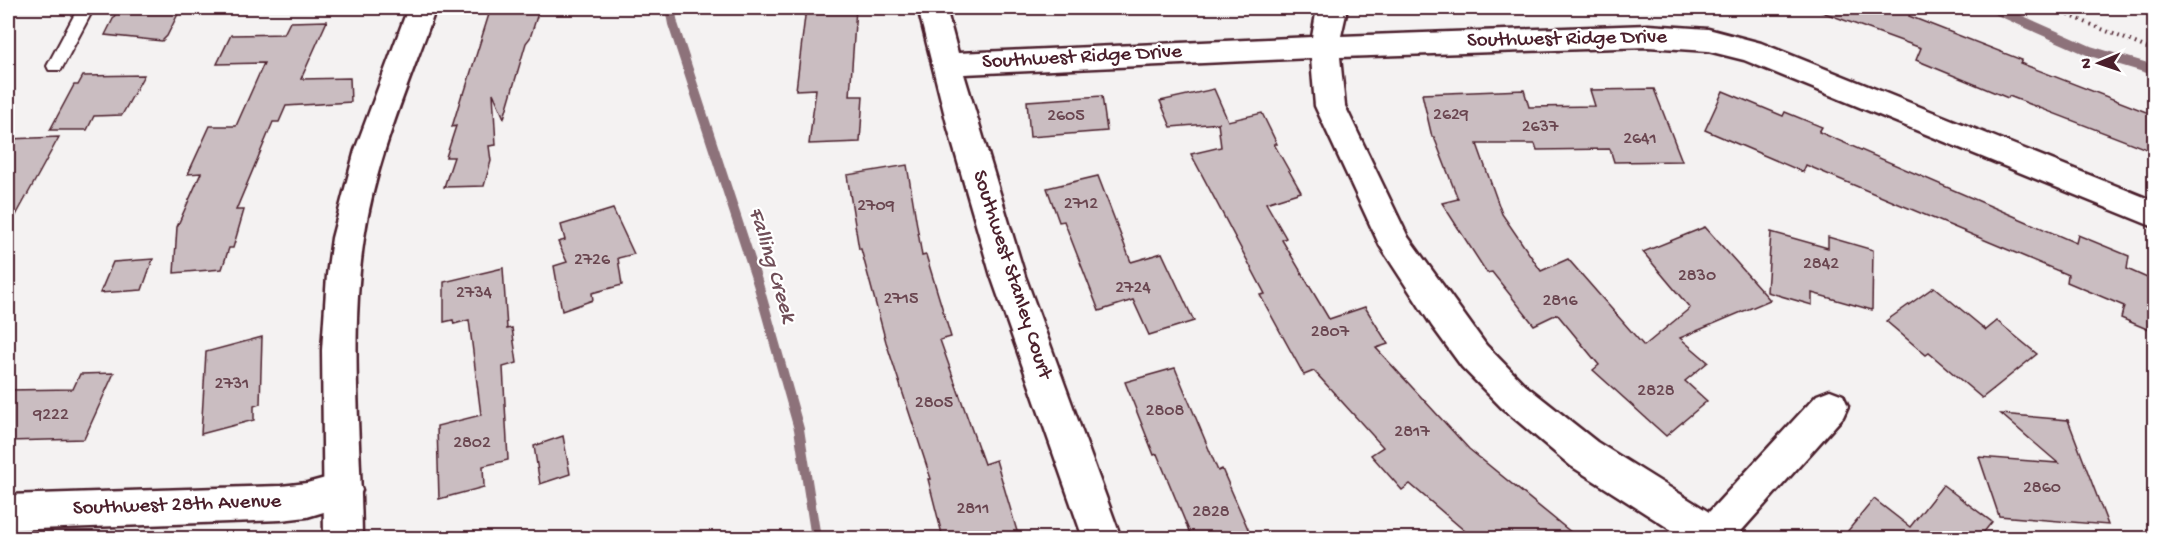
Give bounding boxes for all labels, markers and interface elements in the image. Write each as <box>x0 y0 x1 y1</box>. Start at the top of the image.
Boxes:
street label: Southwest Ridge Drive <box>1467 26 1668 54</box>
north arrow <box>2069 33 2129 93</box>
street label: Southwest Ridge Drive <box>981 40 1184 76</box>
text: N <box>2078 57 2097 69</box>
house number: 2629 <box>1433 105 1469 126</box>
house number: 2605 <box>1047 106 1085 127</box>
house number: 2637 <box>1522 117 1559 138</box>
house number: 2641 <box>1623 129 1657 150</box>
street label: Southwest Stanley Court <box>965 168 1057 385</box>
house number: 2712 <box>1064 194 1098 215</box>
house number: 2709 <box>857 196 895 217</box>
water label: Falling Creek <box>741 205 801 327</box>
house number: 2726 <box>574 250 611 271</box>
house number: 2842 <box>1803 254 1839 275</box>
house number: 2830 <box>1678 266 1716 287</box>
house number: 2724 <box>1115 278 1151 299</box>
house number: 2734 <box>456 283 493 304</box>
house number: 2715 <box>884 289 918 310</box>
house number: 2816 <box>1542 291 1578 312</box>
house number: 2807 <box>1311 322 1350 343</box>
house number: 2731 <box>215 374 249 395</box>
house number: 2828 <box>1637 381 1675 402</box>
house number: 2805 <box>915 393 953 414</box>
house number: 2808 <box>1146 401 1185 422</box>
house number: 9222 <box>32 405 69 426</box>
house number: 2817 <box>1394 422 1430 443</box>
house number: 2802 <box>453 433 491 454</box>
house number: 2860 <box>2023 478 2061 499</box>
street label: Southwest 28th Avenue <box>72 490 283 522</box>
house number: 2811 <box>956 499 990 520</box>
house number: 2828 <box>1192 502 1230 523</box>

